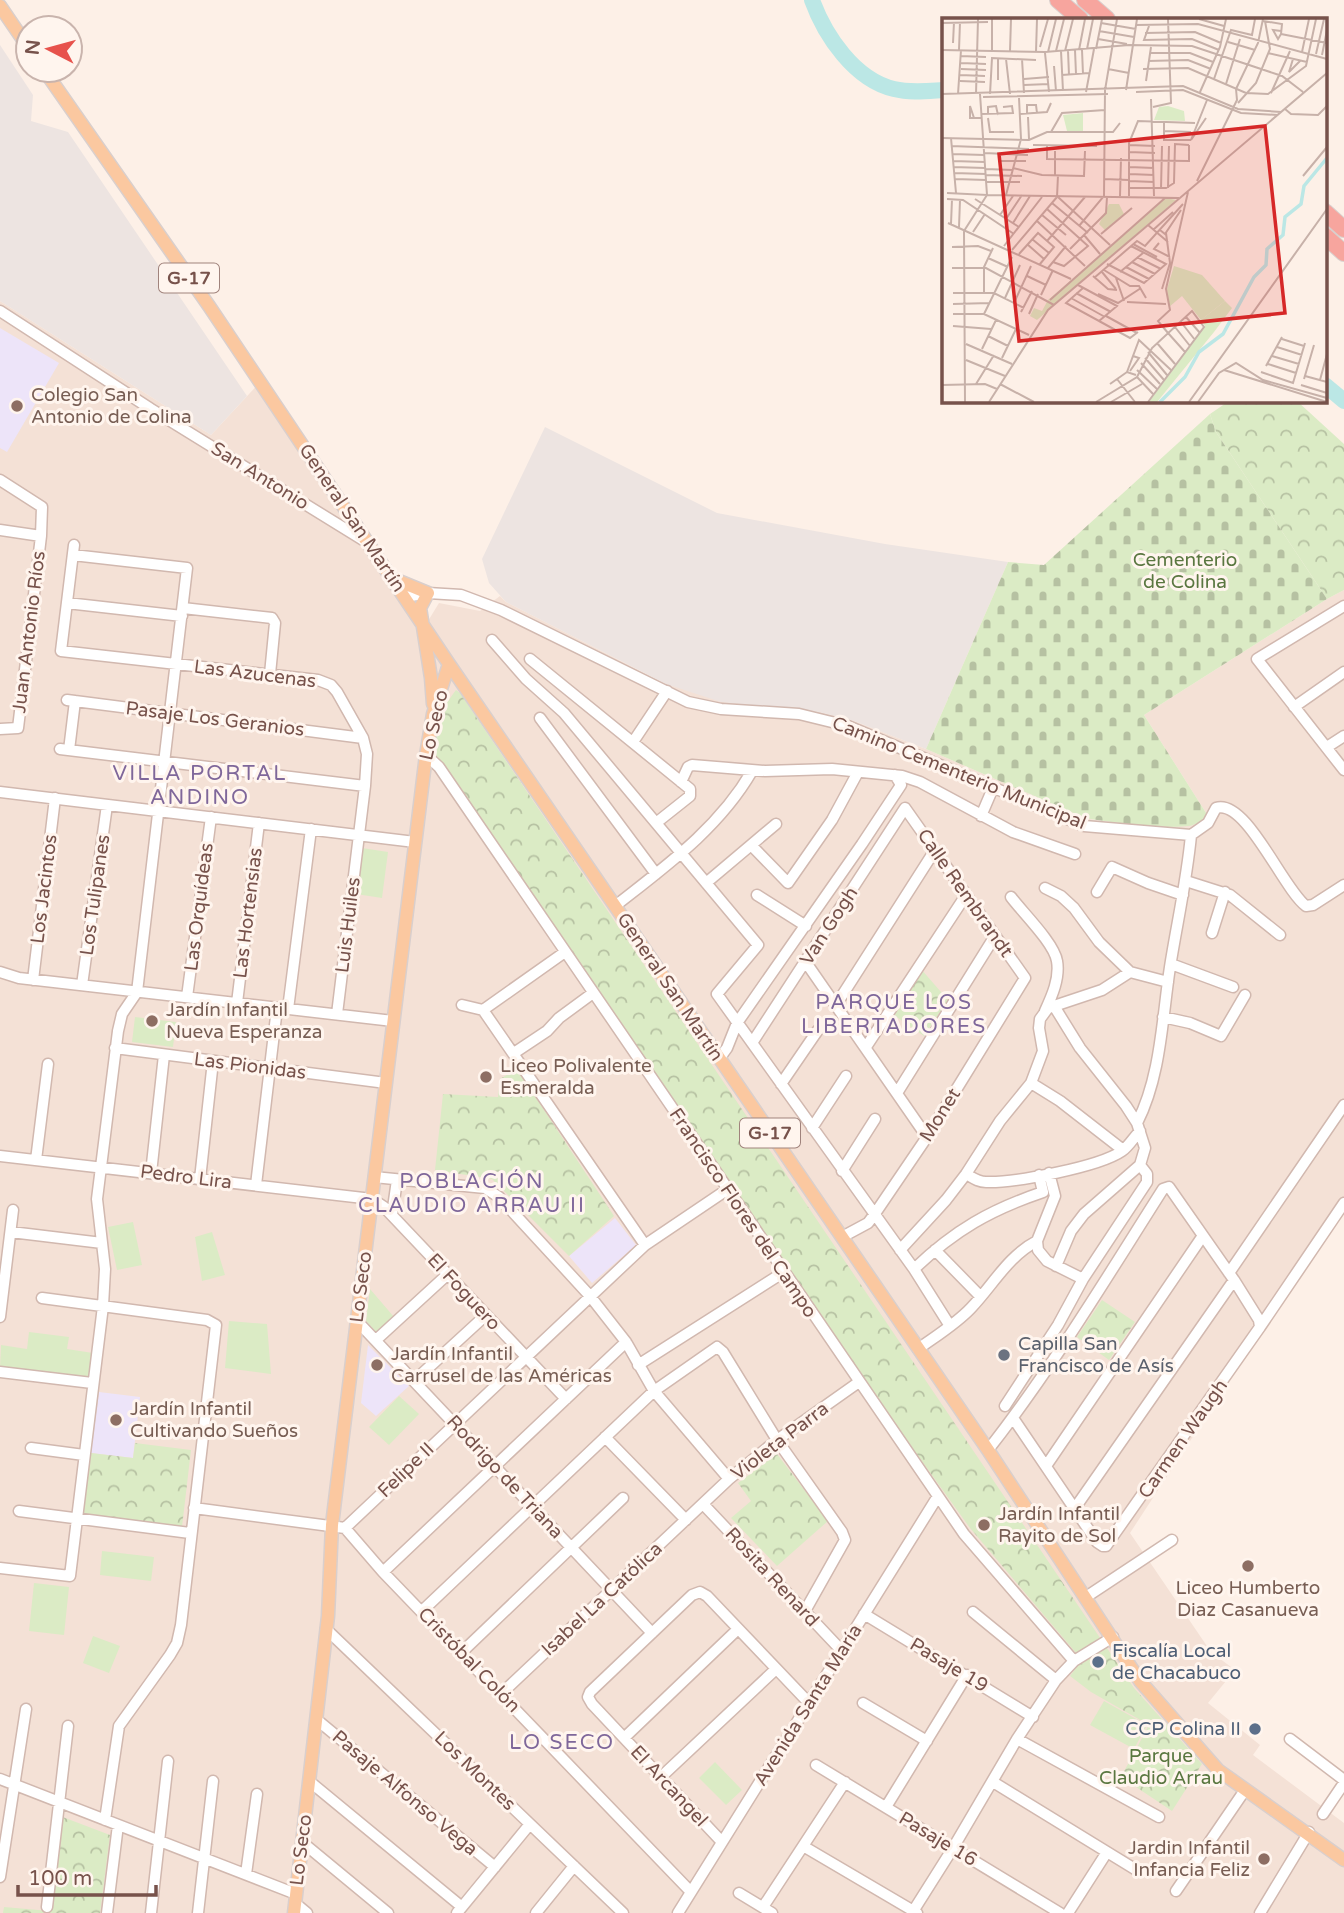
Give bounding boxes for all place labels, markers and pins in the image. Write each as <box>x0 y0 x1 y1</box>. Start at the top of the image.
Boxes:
place label: Colegio San Antonio de Colina <box>31 384 192 428</box>
marker: Colegio San Antonio de Colina <box>9 398 25 414</box>
place label: Jardín Infantil Nueva Esperanza <box>166 999 322 1043</box>
marker: Jardín Infantil Nueva Esperanza <box>144 1013 160 1029</box>
place label: Liceo Polivalente Esmeralda <box>500 1055 652 1099</box>
marker: Liceo Polivalente Esmeralda <box>478 1069 494 1085</box>
place label: Capilla San Francisco de Asís <box>1018 1333 1174 1377</box>
place label: Jardín Infantil Carrusel de las Américas <box>391 1343 612 1387</box>
marker: Capilla San Francisco de Asís <box>996 1347 1012 1363</box>
marker: Jardín Infantil Carrusel de las Américas <box>369 1357 385 1373</box>
place label: Jardín Infantil Cultivando Sueños <box>130 1398 298 1442</box>
marker: Jardín Infantil Cultivando Sueños <box>108 1412 124 1428</box>
place label: Jardín Infantil Rayito de Sol <box>998 1503 1120 1547</box>
marker: Jardín Infantil Rayito de Sol <box>976 1517 992 1533</box>
marker: Liceo Humberto Diaz Casanueva <box>1240 1558 1256 1574</box>
place label: Liceo Humberto Diaz Casanueva <box>1176 1577 1320 1621</box>
place label: Fiscalía Local de Chacabuco <box>1112 1640 1241 1684</box>
marker: Fiscalía Local de Chacabuco <box>1090 1654 1106 1670</box>
place label: CCP Colina II <box>1125 1718 1241 1740</box>
marker: CCP Colina II <box>1247 1721 1263 1737</box>
place label: Jardin Infantil Infancia Feliz <box>1128 1837 1250 1881</box>
marker: Jardin Infantil Infancia Feliz <box>1256 1851 1272 1867</box>

